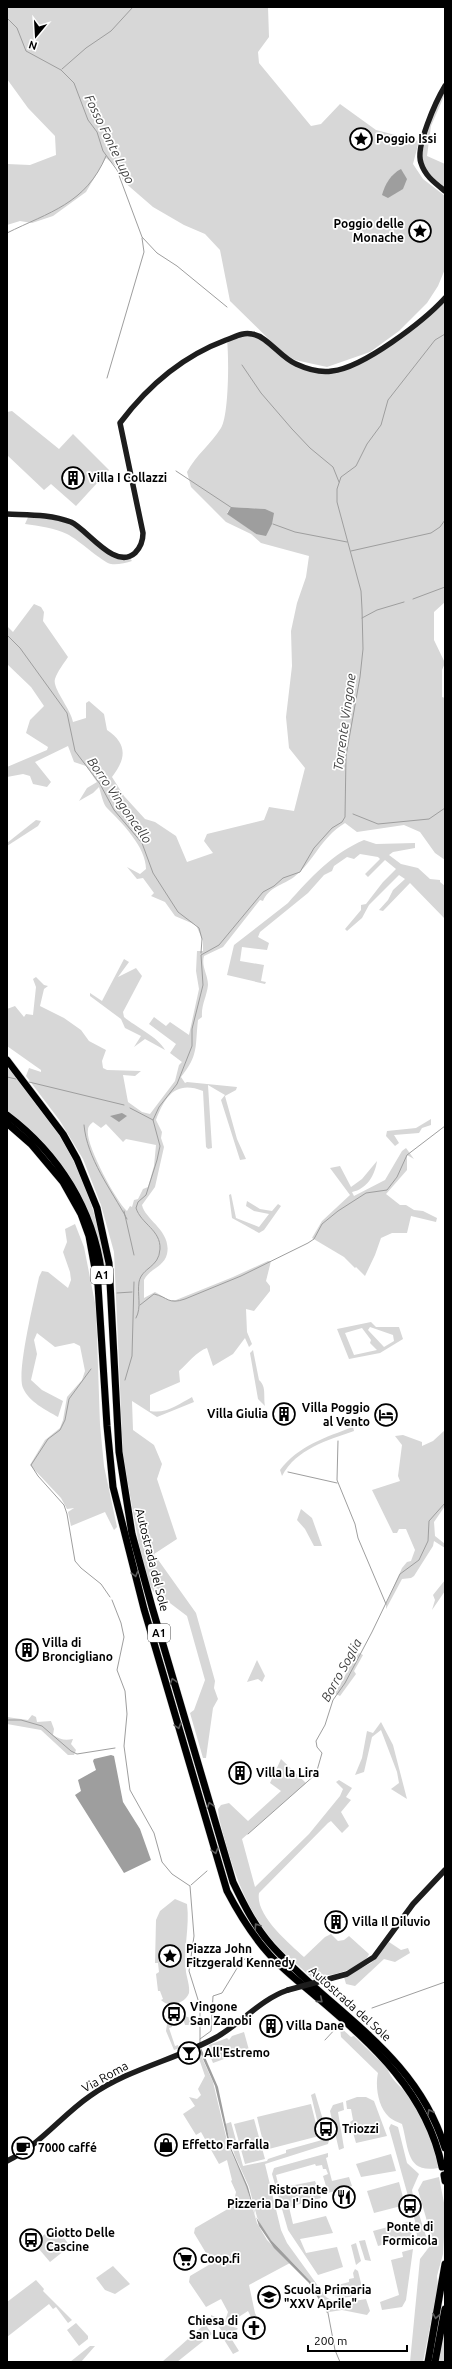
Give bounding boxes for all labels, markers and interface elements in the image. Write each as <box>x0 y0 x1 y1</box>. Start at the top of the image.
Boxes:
north arrow <box>16 16 56 56</box>
text: N <box>27 39 39 52</box>
water label: Fosso Fonte Lupo <box>82 92 138 186</box>
place icon: Poggio Issi <box>348 126 374 152</box>
place label: Poggio Issi <box>376 132 436 145</box>
place label: Poggio delle Monache <box>334 217 404 244</box>
place icon: Poggio delle Monache <box>407 218 433 244</box>
building icon: Villa I Collazzi <box>60 465 86 491</box>
place label: Villa I Collazzi <box>88 471 167 484</box>
water label: Torrente Vingone <box>330 672 358 771</box>
water label: Borro Vingoncello <box>85 754 155 846</box>
road number: A1 <box>91 1266 113 1284</box>
building icon: Villa Giulia <box>271 1401 297 1427</box>
place label: Villa Poggio al Vento <box>302 1401 370 1428</box>
hotel icon: Villa Poggio al Vento <box>373 1402 399 1428</box>
place label: Villa Giulia <box>207 1407 268 1420</box>
street label: Autostrada del Sole <box>133 1507 172 1613</box>
one-way arrow <box>130 1571 139 1578</box>
road number: A1 <box>148 1624 170 1642</box>
place label: Villa di Broncigliano <box>42 1636 113 1663</box>
water label: Borro Soglia <box>318 1636 364 1704</box>
building icon: Villa di Broncigliano <box>14 1637 40 1663</box>
one-way arrow <box>169 1678 178 1685</box>
one-way arrow <box>173 1723 182 1730</box>
building icon: Villa la Lira <box>227 1760 253 1786</box>
place label: Villa la Lira <box>256 1766 319 1779</box>
one-way arrow <box>206 1802 215 1809</box>
one-way arrow <box>210 1848 218 1855</box>
building icon: Villa Il Diluvio <box>323 1909 349 1935</box>
place label: Villa Il Diluvio <box>352 1915 431 1928</box>
one-way arrow <box>254 1923 262 1930</box>
place label: Piazza John Fitzgerald Kennedy <box>186 1942 296 1969</box>
place icon: Piazza John Fitzgerald Kennedy <box>157 1943 183 1969</box>
street label: Autostrada del Sole <box>307 1963 394 2044</box>
one-way arrow <box>315 1995 323 2002</box>
place label: Vingone San Zanobi <box>190 2000 252 2027</box>
bus stop icon: Vingone San Zanobi <box>161 2001 187 2027</box>
building icon: Villa Dane <box>258 2013 284 2039</box>
place label: Villa Dane <box>286 2019 344 2032</box>
bar icon: All'Estremo <box>176 2040 202 2066</box>
place label: All'Estremo <box>204 2046 270 2059</box>
street label: Via Roma <box>79 2059 130 2095</box>
one-way arrow <box>427 2109 435 2116</box>
bus stop icon: Triozzi <box>313 2116 339 2142</box>
place label: Triozzi <box>342 2122 379 2135</box>
shop icon: Effetto Farfalla <box>153 2132 179 2158</box>
cafe icon: 7000 caffé <box>10 2135 36 2161</box>
place label: Effetto Farfalla <box>182 2138 269 2151</box>
place label: 7000 caffé <box>38 2141 97 2154</box>
place label: Ristorante Pizzeria Da I' Dino <box>227 2183 328 2210</box>
restaurant icon: Ristorante Pizzeria Da I' Dino <box>331 2184 357 2210</box>
bus stop icon: Ponte di Formicola <box>397 2193 423 2219</box>
place label: Ponte di Formicola <box>382 2220 438 2247</box>
place label: Giotto Delle Cascine <box>46 2226 115 2253</box>
bus stop icon: Giotto Delle Cascine <box>18 2227 44 2253</box>
supermarket icon: Coop.fi <box>172 2246 198 2272</box>
place label: Coop.fi <box>200 2252 240 2265</box>
place label: Scuola Primaria "XXV Aprile" <box>284 2283 372 2310</box>
school or university icon: Scuola Primaria "XXV Aprile" <box>256 2284 282 2310</box>
one-way arrow <box>432 2313 441 2319</box>
place label: Chiesa di San Luca <box>188 2314 238 2341</box>
church icon: Chiesa di San Luca <box>241 2315 267 2341</box>
scale bar <box>308 2327 407 2353</box>
text: 200 m <box>314 2334 347 2347</box>

